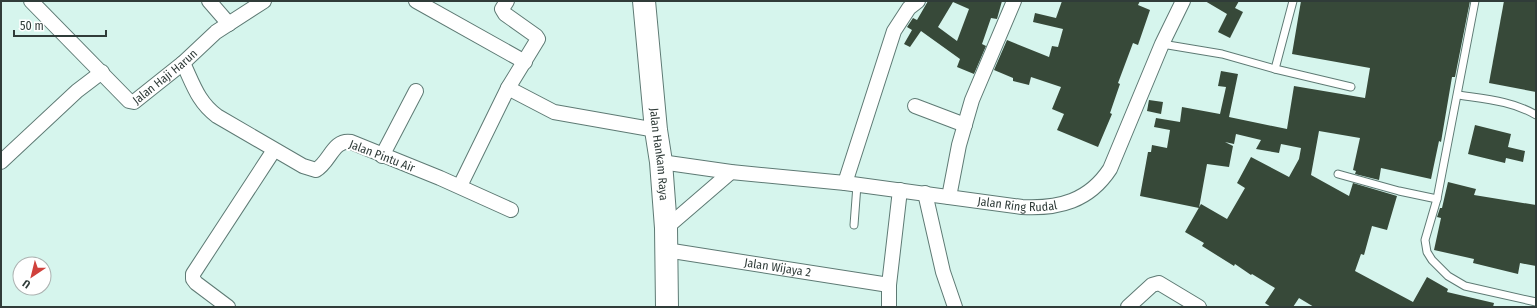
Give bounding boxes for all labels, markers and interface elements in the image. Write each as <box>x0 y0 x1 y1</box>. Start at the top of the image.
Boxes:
scale bar <box>14 12 106 38</box>
text: 50 m <box>20 19 44 33</box>
street label: Jalan Haji Harun <box>130 46 200 107</box>
street label: Jalan Hankam Raya <box>647 107 671 201</box>
street label: Jalan Pintu Air <box>347 137 418 175</box>
street label: Jalan Ring Rudal <box>977 194 1058 214</box>
street label: Jalan Wijaya 2 <box>743 255 812 280</box>
north arrow <box>12 256 52 296</box>
text: U <box>20 277 33 291</box>

